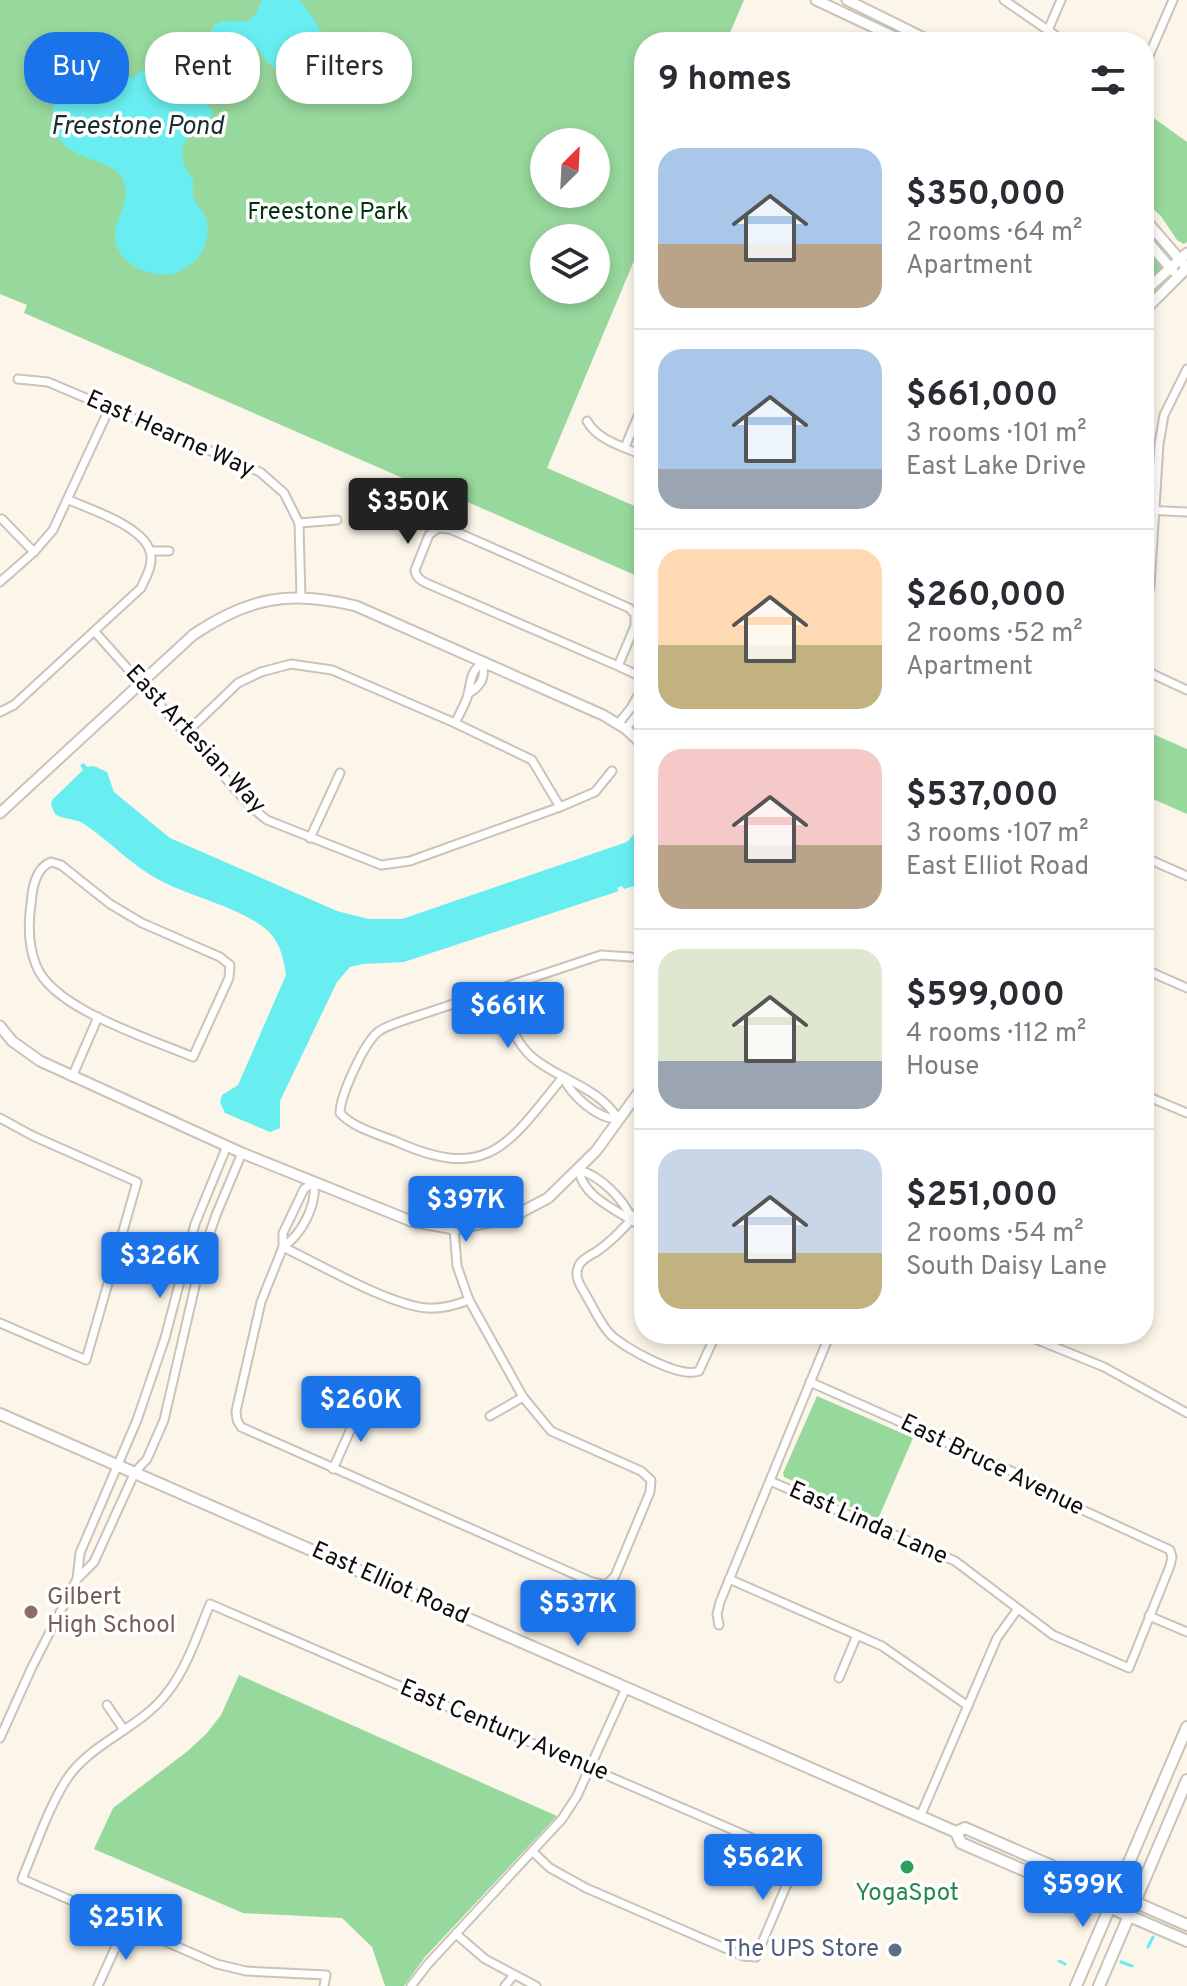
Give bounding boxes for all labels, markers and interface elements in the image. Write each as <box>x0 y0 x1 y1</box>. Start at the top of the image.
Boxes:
chip: Buy <box>24 32 129 104</box>
chip: Rent <box>145 32 260 104</box>
chip: Filters <box>276 32 412 104</box>
icon: filters <box>1086 58 1130 102</box>
text: 9 homes <box>658 59 792 102</box>
water label: Freestone Pond <box>51 111 225 144</box>
north arrow <box>530 128 610 208</box>
map controls <box>530 128 610 304</box>
text: $350,000 <box>906 174 1066 217</box>
icon: home <box>722 180 818 276</box>
park label: Freestone Park <box>247 198 409 228</box>
text: 2 rooms · 64 m² <box>906 217 1082 250</box>
button: layers <box>530 224 610 304</box>
text: Apartment <box>906 250 1033 283</box>
text: $661,000 <box>906 375 1058 418</box>
icon: home <box>722 381 818 477</box>
street label: East Hearne Way <box>81 384 259 486</box>
text: 3 rooms · 101 m² <box>906 418 1087 451</box>
text: East Lake Drive <box>906 451 1086 484</box>
pin: $350K <box>352 478 464 546</box>
text: $350K <box>367 487 449 520</box>
text: $260,000 <box>906 575 1066 618</box>
icon: home <box>722 581 818 677</box>
text: 2 rooms · 52 m² <box>906 618 1083 651</box>
text: Apartment <box>906 651 1033 684</box>
street label: East Artesian Way <box>118 659 272 821</box>
text: $537,000 <box>906 775 1058 818</box>
icon: home <box>722 781 818 877</box>
text: 3 rooms · 107 m² <box>906 818 1089 851</box>
text: East Elliot Road <box>906 851 1089 884</box>
text: $599,000 <box>906 975 1065 1018</box>
icon: home <box>722 981 818 1077</box>
pin: $661K <box>452 982 564 1050</box>
text: $661K <box>470 991 546 1024</box>
text: 4 rooms · 112 m² <box>906 1018 1086 1051</box>
text: House <box>906 1051 979 1084</box>
text: $251,000 <box>906 1175 1058 1218</box>
pin: $397K <box>410 1176 522 1244</box>
icon: home <box>722 1181 818 1277</box>
text: $397K <box>426 1185 506 1218</box>
text: 2 rooms · 54 m² <box>906 1218 1084 1251</box>
pin: $326K <box>104 1232 216 1300</box>
text: $326K <box>119 1241 201 1274</box>
text: South Daisy Lane <box>906 1251 1107 1284</box>
pin: $260K <box>305 1376 417 1444</box>
text: $260K <box>319 1385 403 1418</box>
street label: East Bruce Avenue <box>895 1408 1089 1524</box>
street label: East Linda Lane <box>784 1476 952 1572</box>
street label: East Elliot Road <box>307 1536 473 1632</box>
pin: $537K <box>522 1580 634 1648</box>
place label: Gilbert High School <box>47 1583 176 1641</box>
text: $537K <box>538 1589 618 1622</box>
marker: Gilbert High School <box>22 1603 40 1621</box>
street label: East Century Avenue <box>395 1673 613 1789</box>
pin: $562K <box>707 1834 819 1902</box>
text: $562K <box>722 1843 804 1876</box>
marker: YogaSpot <box>898 1858 916 1876</box>
pin: $599K <box>1027 1861 1139 1929</box>
text: $599K <box>1042 1870 1124 1903</box>
place label: YogaSpot <box>855 1879 959 1909</box>
pin: $251K <box>70 1894 182 1962</box>
text: $251K <box>88 1903 164 1936</box>
place label: The UPS Store <box>724 1935 879 1965</box>
marker: The UPS Store <box>886 1941 904 1959</box>

